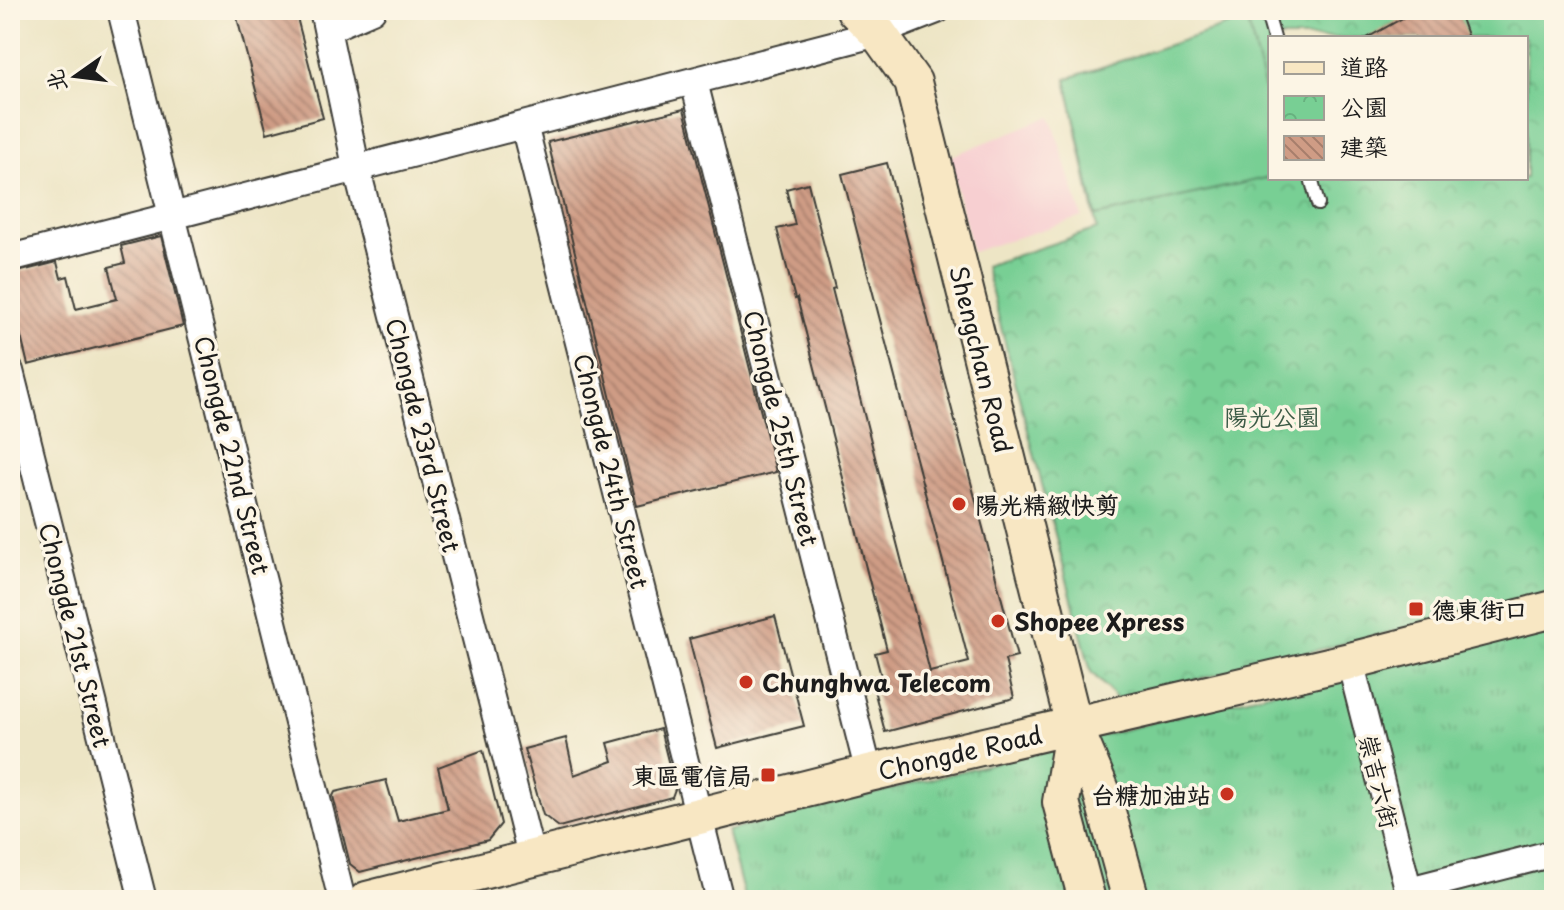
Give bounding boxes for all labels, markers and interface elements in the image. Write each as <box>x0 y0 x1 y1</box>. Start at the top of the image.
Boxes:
north arrow <box>36 36 116 116</box>
legend <box>1268 36 1528 180</box>
text: 道路 <box>1340 48 1388 84</box>
text: 北 <box>36 67 74 96</box>
text: 公園 <box>1340 88 1388 124</box>
text: 建築 <box>1340 128 1388 164</box>
street label: Shengchan Road <box>941 261 1023 457</box>
street label: Chongde 25th Street <box>735 306 829 550</box>
street label: Chongde 23rd Street <box>377 314 471 556</box>
street label: Chongde 22nd Street <box>186 332 280 578</box>
street label: Chongde 24th Street <box>565 350 659 593</box>
park label: 陽光公園 <box>1224 398 1320 434</box>
place label: 陽光精緻快剪 <box>975 486 1119 522</box>
marker: 陽光精緻快剪 <box>950 495 968 513</box>
street label: Chongde 21st Street <box>31 519 121 751</box>
place label: 德東街口 <box>1432 591 1528 627</box>
marker: 德東街口 <box>1407 600 1425 618</box>
place label: Shopee Xpress <box>1014 603 1185 639</box>
marker: Shopee Xpress <box>989 612 1007 630</box>
place label: Chunghwa Telecom <box>762 664 991 700</box>
marker: Chunghwa Telecom <box>737 673 755 691</box>
street label: Chongde Road <box>874 716 1046 788</box>
street label: 崇吉六街 <box>1351 730 1409 832</box>
place label: 東區電信局 <box>632 757 752 793</box>
marker: 東區電信局 <box>759 766 777 784</box>
place label: 台糖加油站 <box>1091 776 1211 812</box>
marker: 台糖加油站 <box>1218 785 1236 803</box>

